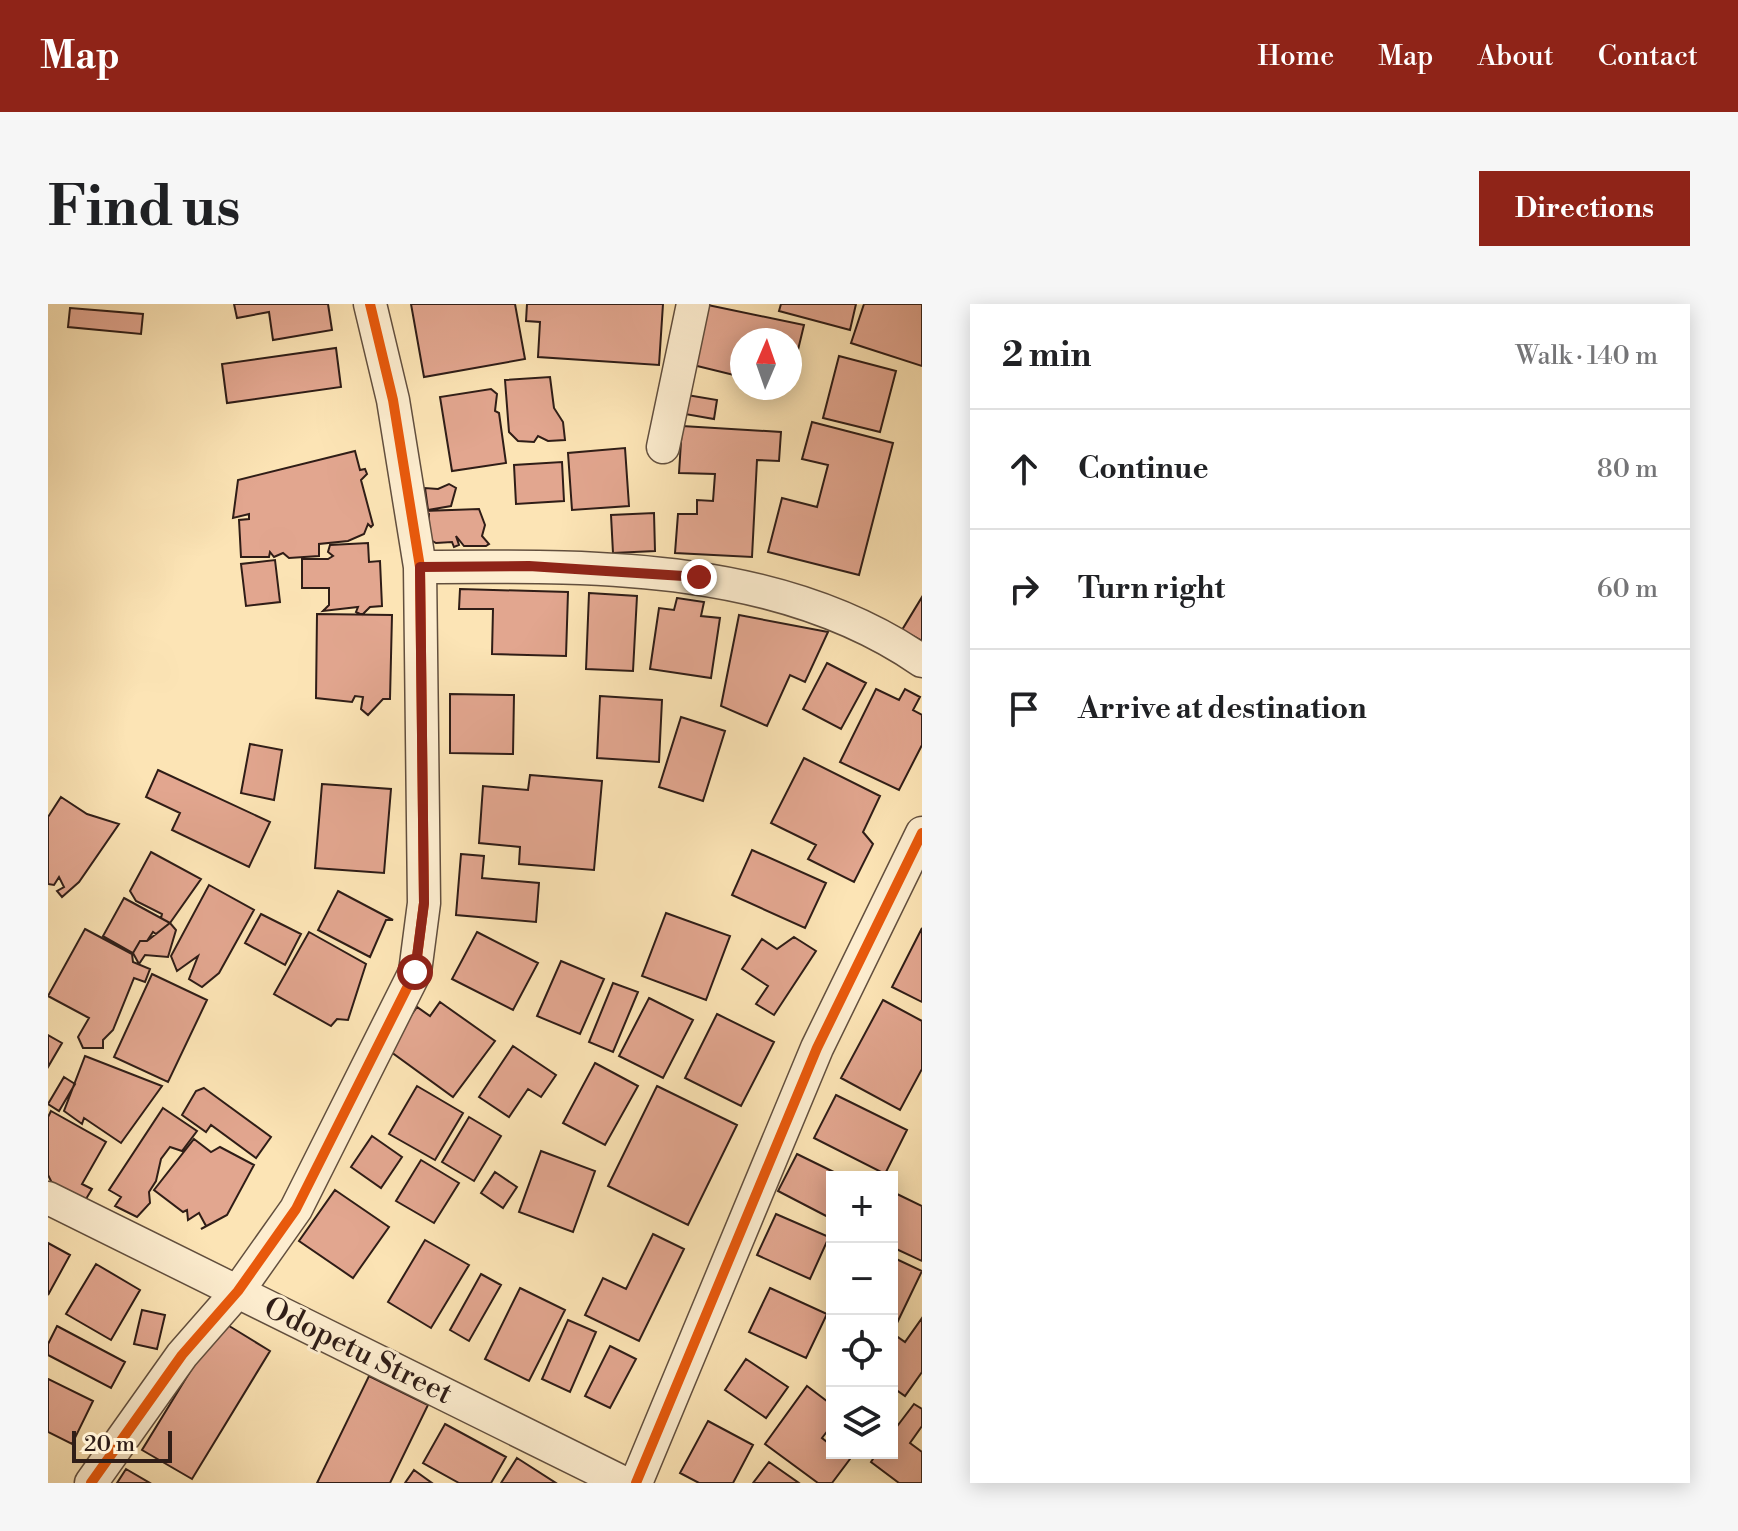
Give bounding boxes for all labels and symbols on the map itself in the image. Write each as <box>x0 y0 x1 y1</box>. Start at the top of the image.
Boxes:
north arrow <box>730 328 802 400</box>
route end <box>681 559 717 595</box>
route start <box>397 954 433 990</box>
street label: Odopetu Street <box>257 1289 459 1413</box>
scale bar <box>72 1427 172 1463</box>

